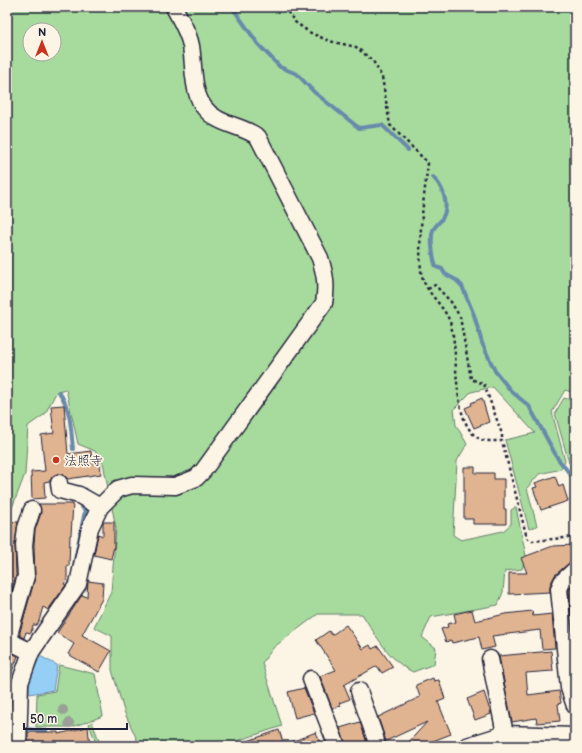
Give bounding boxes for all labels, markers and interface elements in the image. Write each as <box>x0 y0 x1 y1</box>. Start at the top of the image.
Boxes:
north arrow <box>22 22 62 62</box>
text: N <box>38 26 46 39</box>
place label: 法照寺 <box>64 453 103 469</box>
marker: 法照寺 <box>51 455 61 465</box>
scale bar <box>24 705 127 731</box>
text: 50 m <box>30 712 57 727</box>

